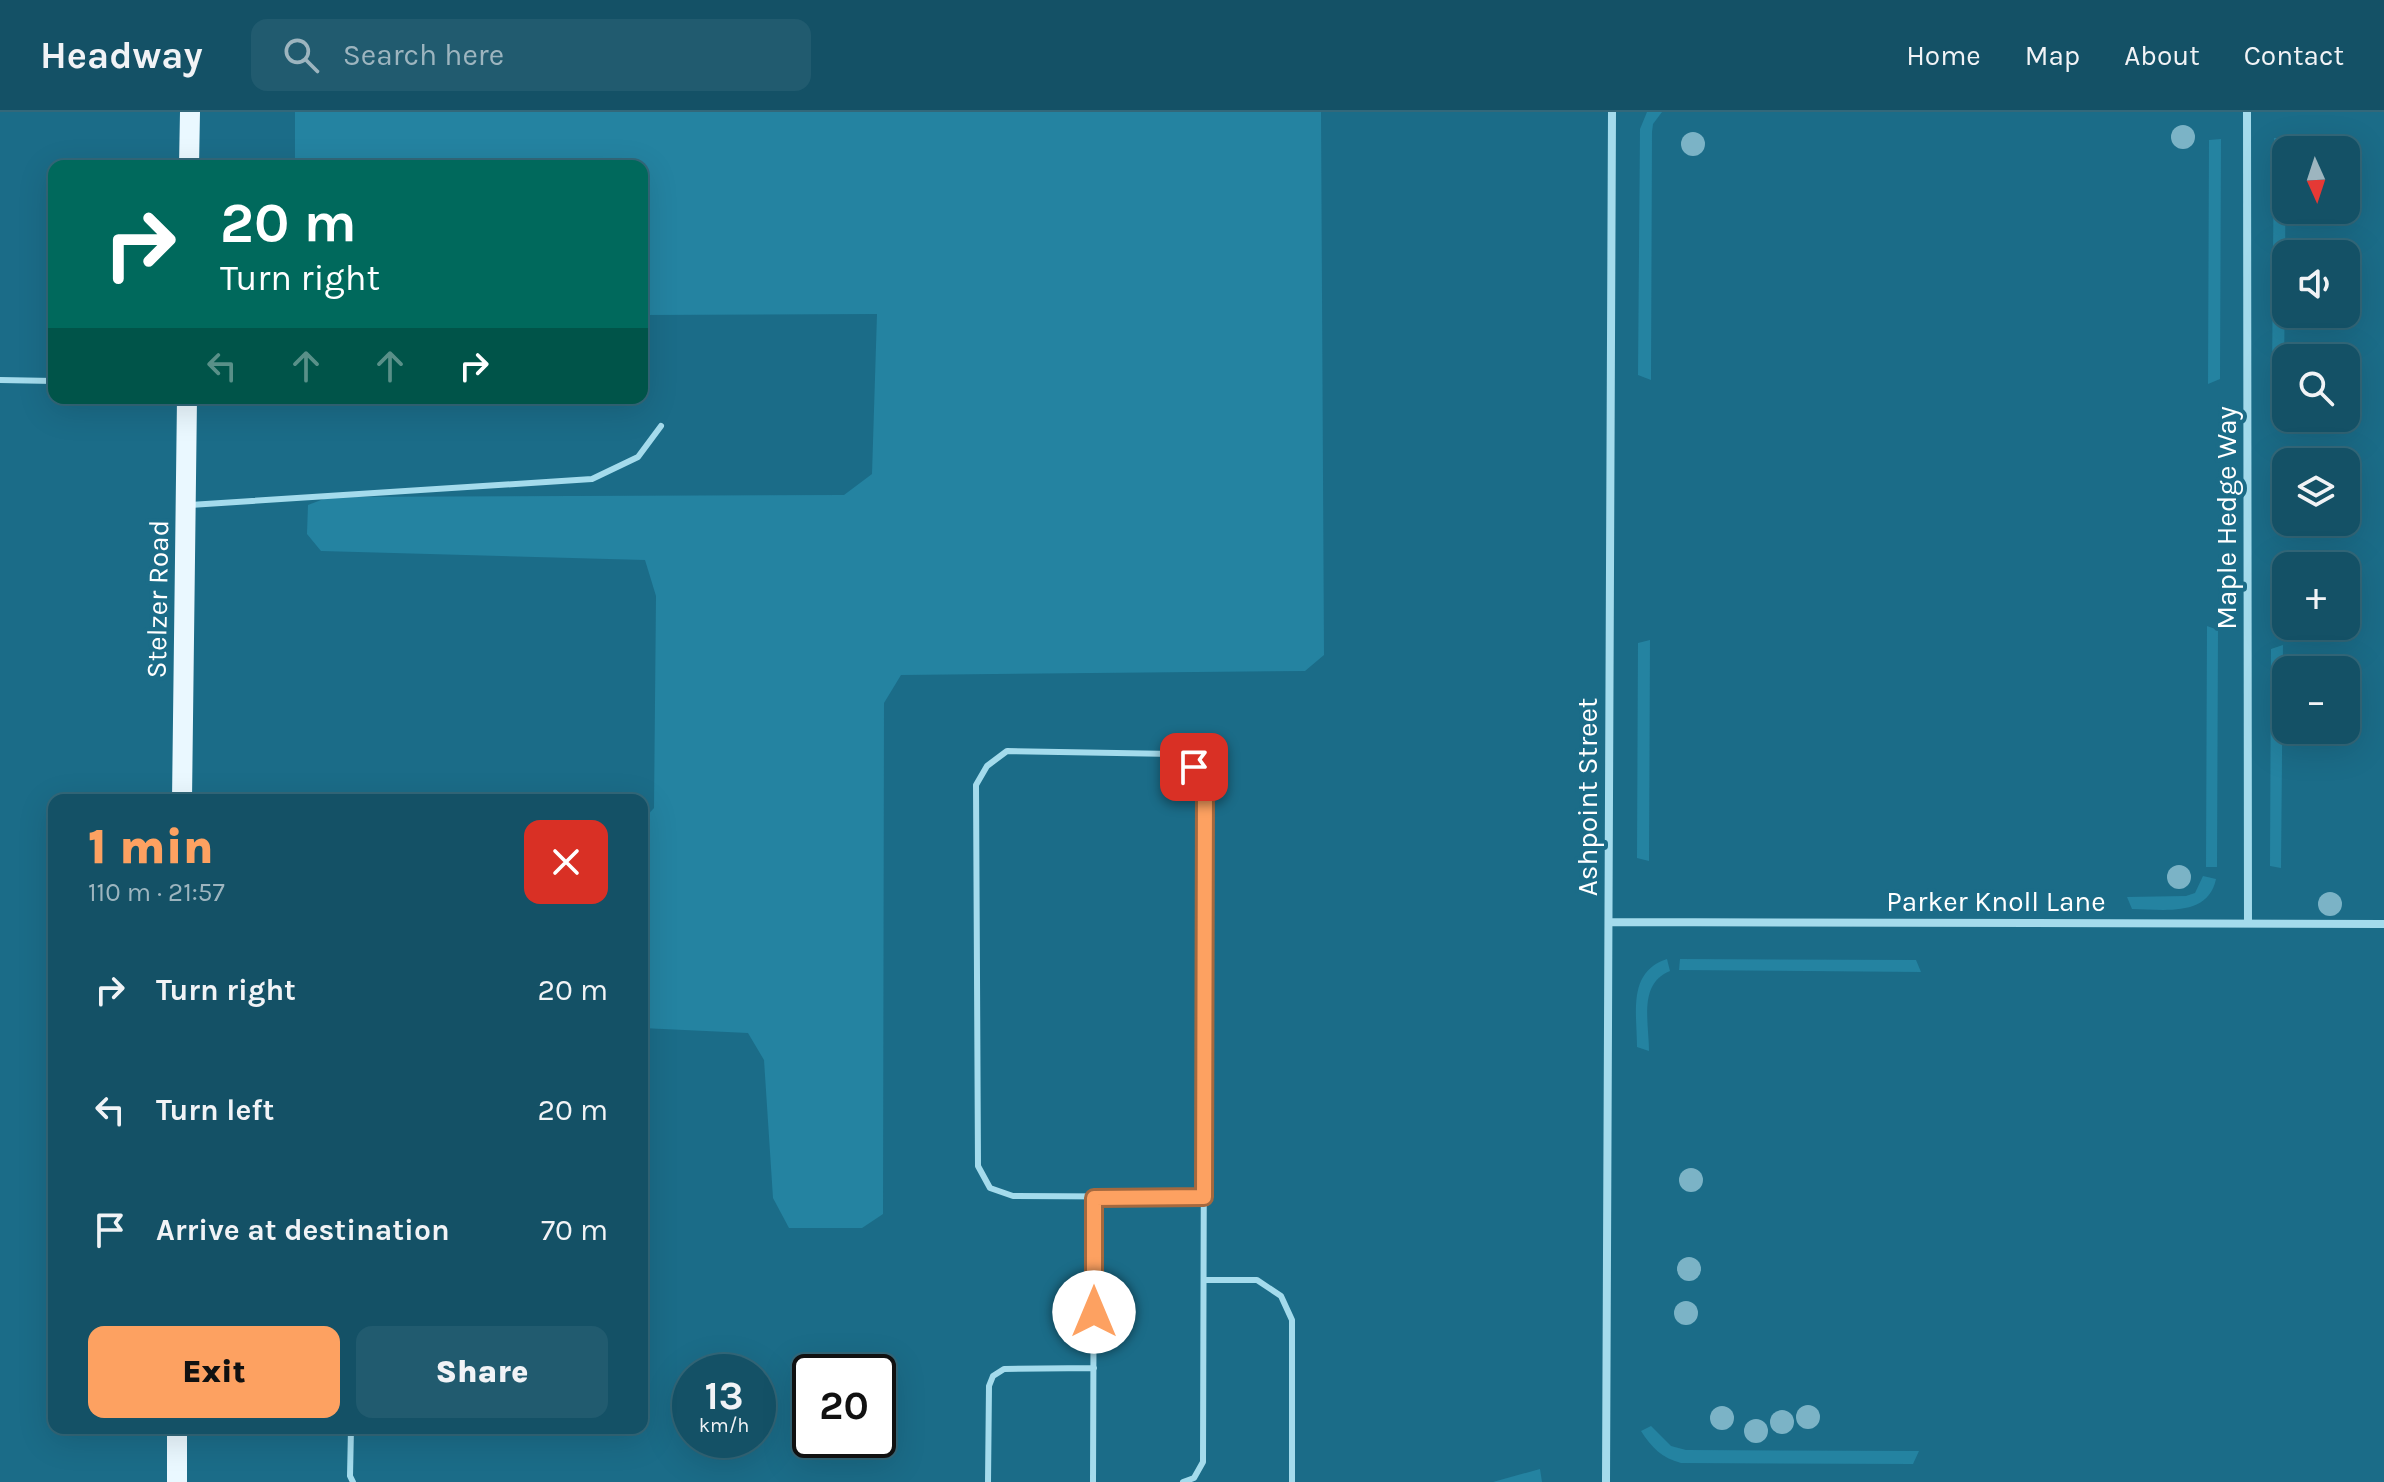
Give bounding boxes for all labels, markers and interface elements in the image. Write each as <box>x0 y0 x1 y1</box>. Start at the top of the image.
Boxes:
search box <box>251 19 811 91</box>
text: Headway <box>40 33 203 78</box>
icon: search <box>279 33 323 77</box>
text: Search here <box>343 37 504 73</box>
text: Home <box>1906 39 1981 72</box>
text: Map <box>2025 39 2080 72</box>
text: About <box>2124 39 2200 72</box>
text: Contact <box>2244 39 2344 72</box>
north arrow <box>2272 136 2360 224</box>
map controls <box>2272 136 2360 744</box>
text: 20 m <box>220 190 357 255</box>
icon: right <box>88 192 192 296</box>
button: sound <box>2272 240 2360 328</box>
text: Turn right <box>220 257 380 299</box>
icon: left <box>200 344 244 388</box>
icon: ahead <box>284 344 328 388</box>
icon: ahead <box>368 344 412 388</box>
icon: right <box>452 344 496 388</box>
button: search <box>2272 344 2360 432</box>
street label: Maple Hedge Way <box>2210 406 2243 630</box>
button: layers <box>2272 448 2360 536</box>
street label: Stelzer Road <box>140 519 175 679</box>
button: + <box>2272 552 2360 640</box>
button: − <box>2272 656 2360 744</box>
street label: Ashpoint Street <box>1571 698 1604 896</box>
pin <box>1160 733 1228 801</box>
icon: arrive <box>1172 745 1216 789</box>
text: 1 min <box>88 819 214 875</box>
button: close <box>524 820 608 904</box>
text: 110 m · 21:57 <box>88 877 225 908</box>
street label: Parker Knoll Lane <box>1886 885 2106 918</box>
icon: right <box>88 968 132 1012</box>
text: Turn right <box>156 972 296 1008</box>
text: 20 m <box>538 972 608 1008</box>
icon: left <box>88 1088 132 1132</box>
text: Turn left <box>156 1092 274 1128</box>
text: 20 m <box>538 1092 608 1128</box>
icon: arrive <box>88 1208 132 1252</box>
text: Arrive at destination <box>156 1212 450 1248</box>
text: 70 m <box>541 1212 608 1248</box>
position arrow <box>1052 1270 1136 1354</box>
button: Exit <box>88 1326 340 1418</box>
button: Share <box>356 1326 608 1418</box>
speed limit sign: 20 <box>792 1354 896 1458</box>
text: 13 <box>704 1372 744 1419</box>
text: km/h <box>699 1414 749 1437</box>

